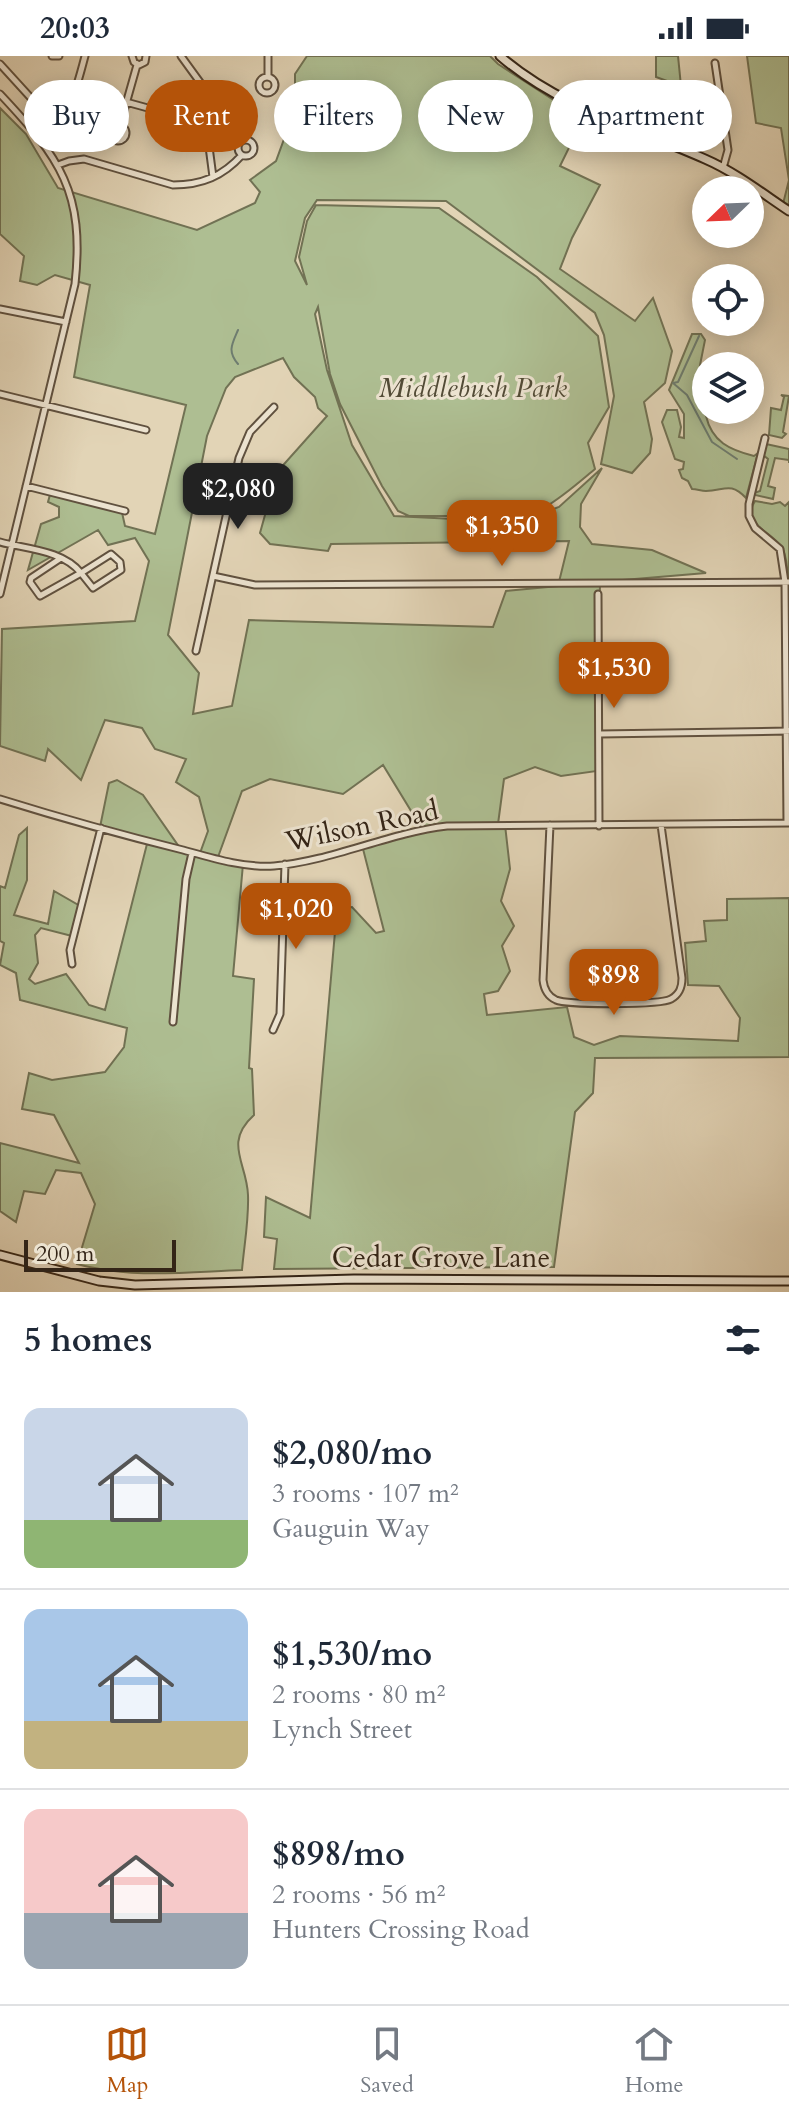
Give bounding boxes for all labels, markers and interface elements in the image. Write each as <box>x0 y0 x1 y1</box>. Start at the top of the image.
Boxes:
text: 20:03 <box>40 8 110 49</box>
chip: Buy <box>24 80 129 152</box>
chip: Rent <box>145 80 258 152</box>
chip: Filters <box>274 80 402 152</box>
chip: New <box>418 80 533 152</box>
chip: Apartment <box>549 80 732 152</box>
north arrow <box>692 176 764 248</box>
map controls <box>692 176 764 424</box>
button: locate <box>692 264 764 336</box>
button: layers <box>692 352 764 424</box>
park label: Middlebush Park <box>379 369 567 407</box>
pin: $2,080 <box>173 463 303 531</box>
text: $2,080 <box>201 471 275 506</box>
pin: $1,350 <box>437 500 567 568</box>
text: $1,350 <box>465 508 539 543</box>
pin: $1,530 <box>549 642 679 710</box>
text: $1,530 <box>577 650 651 685</box>
street label: Wilson Road <box>281 791 442 861</box>
pin: $1,020 <box>231 883 361 951</box>
text: $1,020 <box>259 891 333 926</box>
pin: $898 <box>567 949 661 1017</box>
text: $898 <box>587 957 641 992</box>
scale bar <box>24 1236 176 1272</box>
text: 200 m <box>36 1239 94 1269</box>
street label: Cedar Grove Lane <box>332 1239 550 1277</box>
text: 5 homes <box>24 1317 152 1363</box>
icon: filters <box>721 1318 765 1362</box>
text: $2,080/mo <box>272 1430 432 1476</box>
icon: home <box>88 1440 184 1536</box>
text: 3 rooms · 107 m² <box>272 1476 459 1511</box>
text: Gauguin Way <box>272 1511 430 1546</box>
text: $1,530/mo <box>272 1631 432 1677</box>
icon: home <box>88 1641 184 1737</box>
text: 2 rooms · 80 m² <box>272 1677 445 1712</box>
text: Lynch Street <box>272 1712 412 1747</box>
text: $898/mo <box>272 1831 405 1877</box>
icon: home <box>88 1841 184 1937</box>
text: 2 rooms · 56 m² <box>272 1877 445 1912</box>
text: Hunters Crossing Road <box>272 1912 530 1947</box>
tab: Map <box>105 2022 149 2100</box>
tab: Saved <box>360 2022 414 2100</box>
tab: Home <box>625 2022 684 2100</box>

